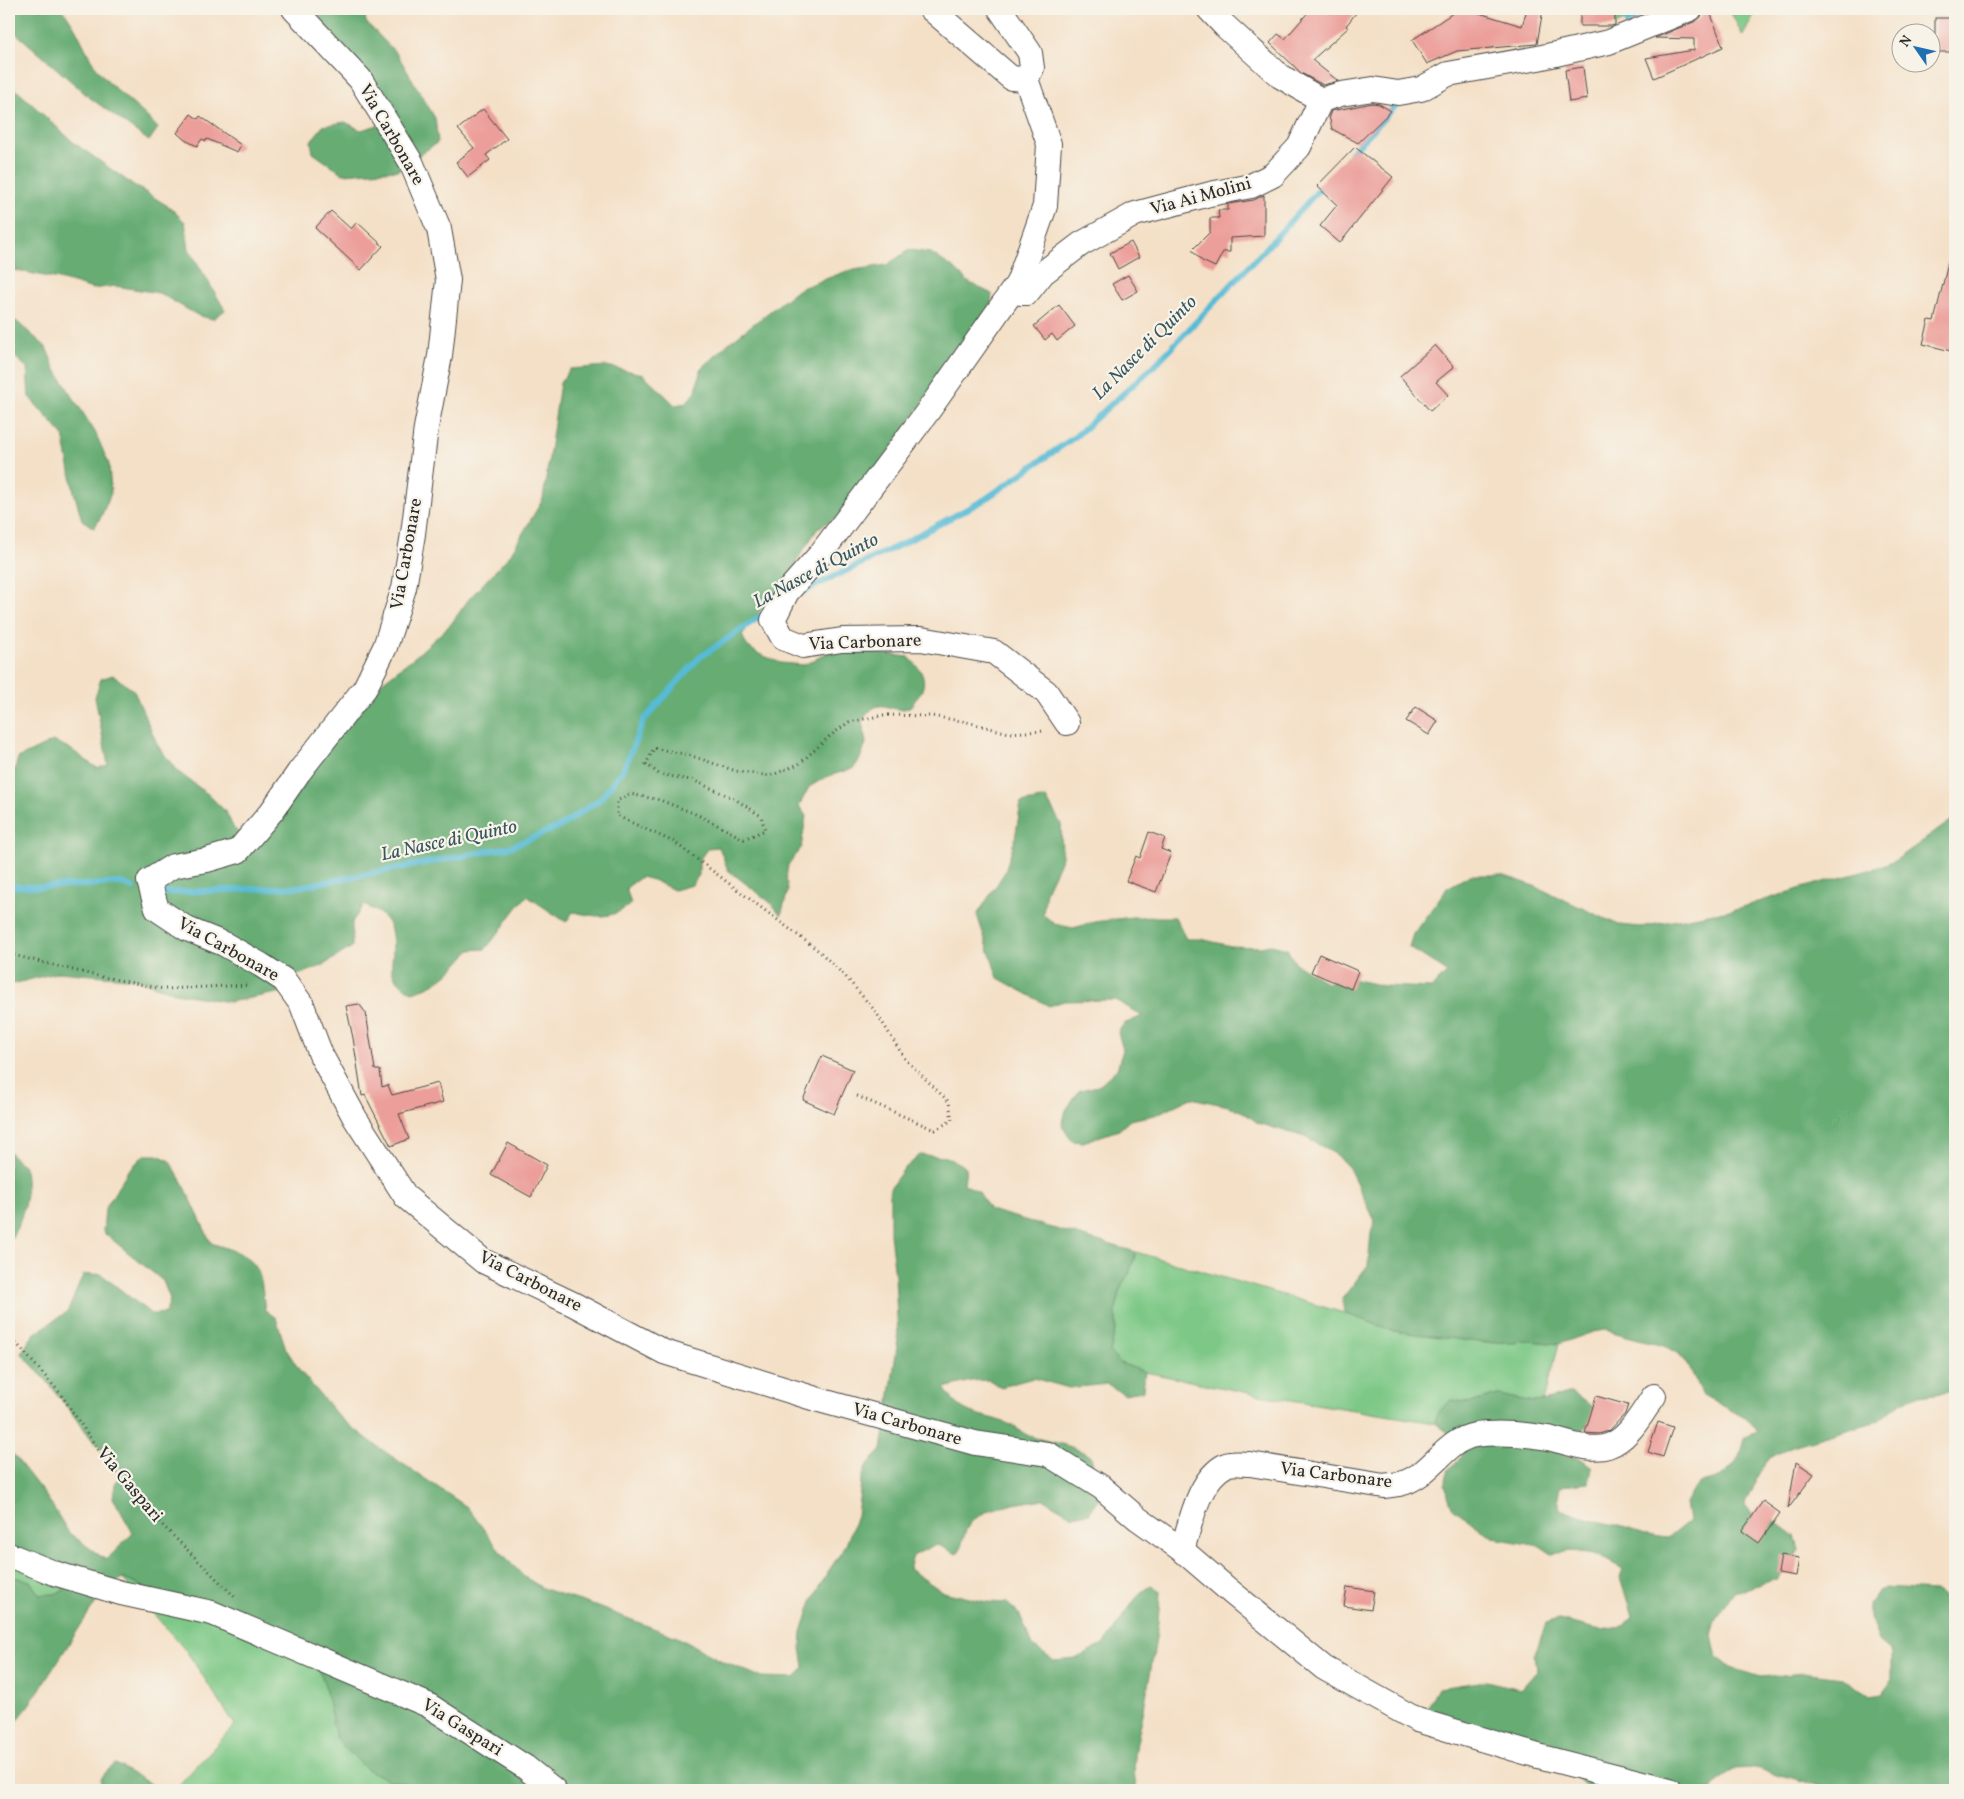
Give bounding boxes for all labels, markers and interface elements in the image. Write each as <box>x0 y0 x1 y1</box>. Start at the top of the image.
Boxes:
north arrow <box>1892 22 1942 72</box>
text: N <box>1896 32 1917 51</box>
street label: Via Carbonare <box>352 80 430 190</box>
street label: Via Ai Molini <box>1148 171 1254 223</box>
water label: La Nasce di Quinto <box>1087 290 1203 406</box>
street label: Via Carbonare <box>385 496 429 612</box>
water label: La Nasce di Quinto <box>749 527 884 615</box>
street label: Via Carbonare <box>808 629 922 657</box>
water label: La Nasce di Quinto <box>379 814 520 868</box>
street label: Via Carbonare <box>173 912 283 988</box>
street label: Via Carbonare <box>474 1245 586 1319</box>
street label: Via Carbonare <box>849 1397 965 1453</box>
street label: Via Gaspari <box>90 1442 168 1528</box>
street label: Via Carbonare <box>1278 1457 1394 1495</box>
street label: Via Gaspari <box>417 1693 507 1763</box>

